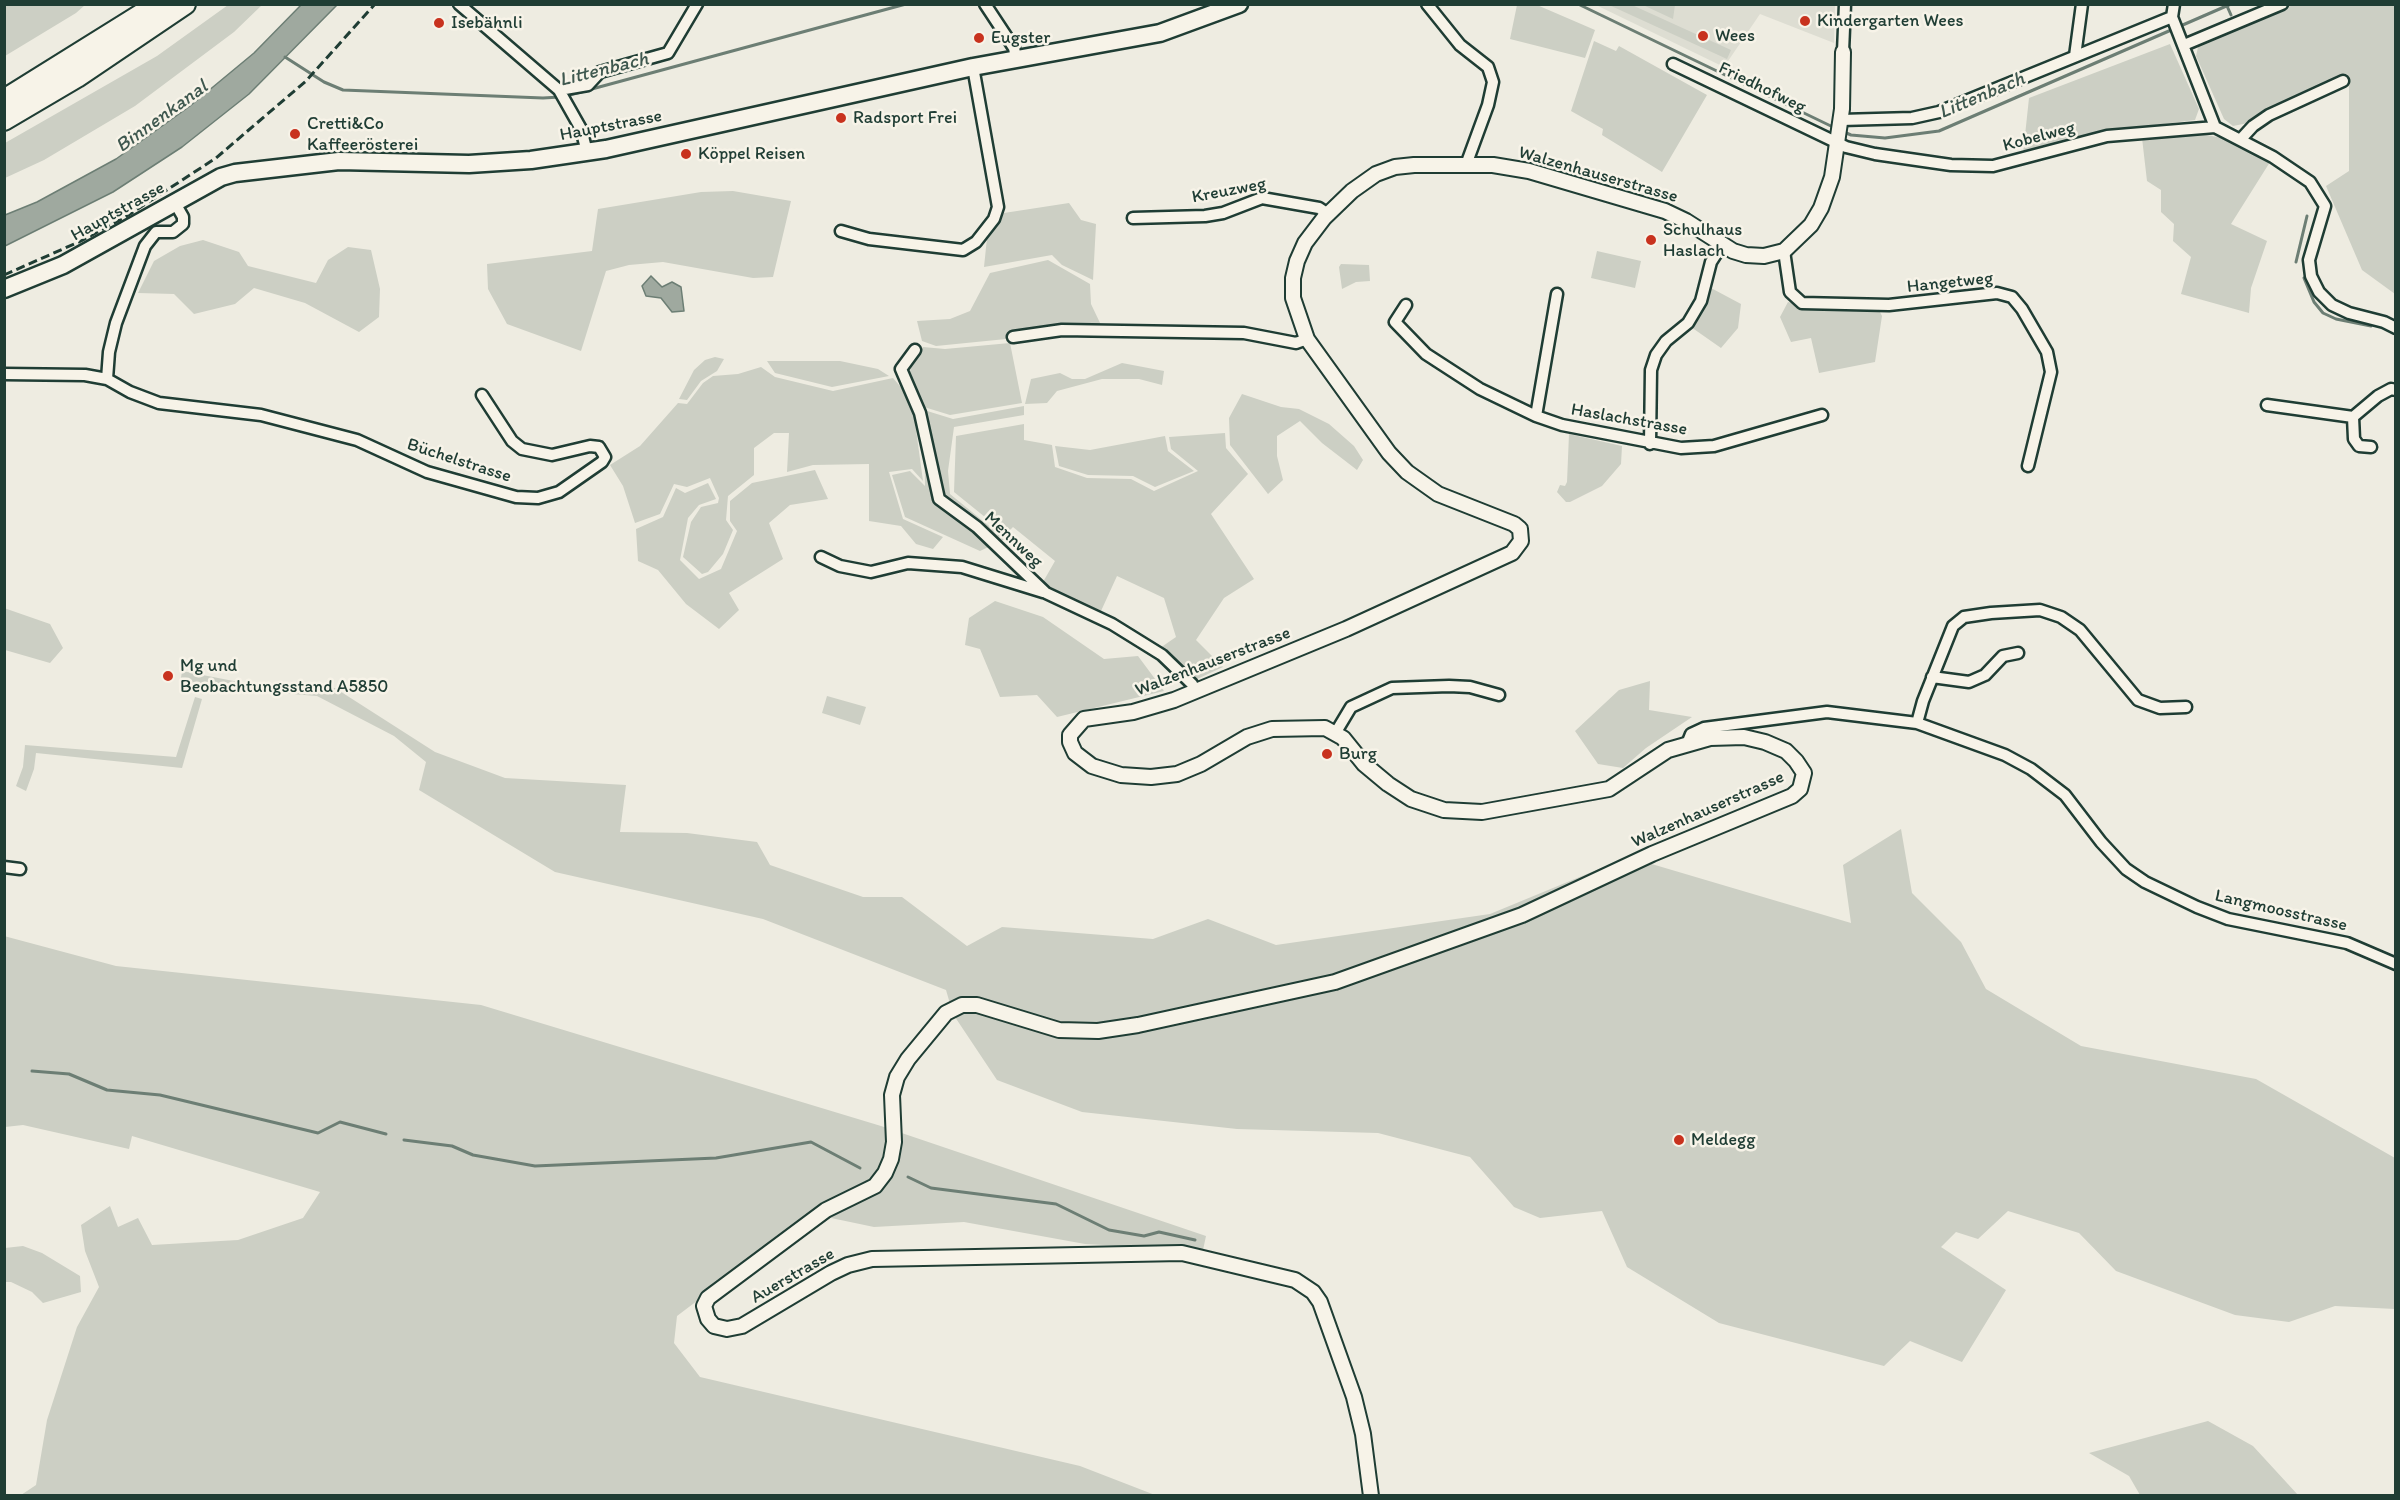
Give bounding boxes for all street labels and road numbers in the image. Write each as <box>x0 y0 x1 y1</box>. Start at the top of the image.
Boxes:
street label: Friedhofweg <box>1715 58 1809 118</box>
street label: Hauptstrasse <box>558 106 664 146</box>
street label: Kobelweg <box>2001 117 2077 157</box>
street label: Walzenhauserstrasse <box>1516 142 1680 208</box>
street label: Kreuzweg <box>1190 173 1268 209</box>
street label: Hauptstrasse <box>67 177 169 247</box>
street label: Hangetweg <box>1906 268 1994 298</box>
street label: Haslachstrasse <box>1569 399 1689 441</box>
street label: Büchelstrasse <box>404 434 514 488</box>
street label: Mennweg <box>979 507 1047 573</box>
street label: Walzenhauserstrasse <box>1132 622 1294 702</box>
street label: Walzenhauserstrasse <box>1628 767 1788 853</box>
street label: Langmoosstrasse <box>2213 885 2349 937</box>
street label: Auerstrasse <box>747 1243 839 1309</box>

